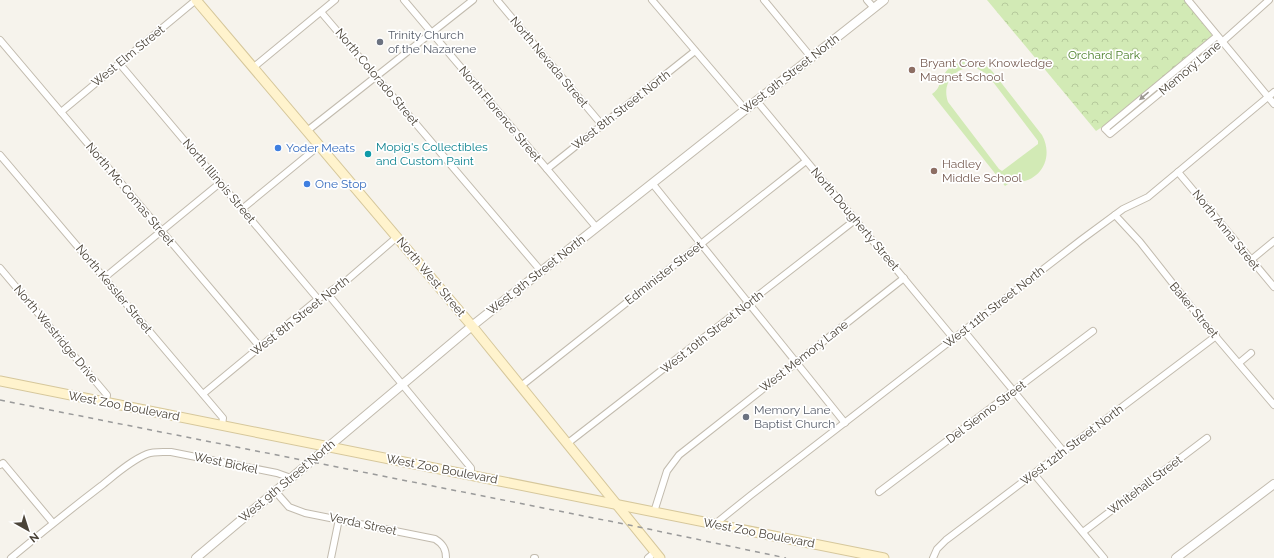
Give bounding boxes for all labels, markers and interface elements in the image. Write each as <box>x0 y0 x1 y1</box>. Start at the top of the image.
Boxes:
street label: North Nevada Street <box>507 14 591 110</box>
street label: West Elm Street <box>89 22 167 90</box>
street label: North Colorado Street <box>332 26 422 128</box>
place label: Trinity Church of the Nazarene <box>388 28 476 56</box>
street label: West 9th Street North <box>738 31 842 117</box>
marker: Trinity Church of the Nazarene <box>375 37 385 47</box>
street label: Memory Lane <box>1156 38 1224 98</box>
park label: Orchard Park <box>1068 48 1141 62</box>
place label: Bryant Core Knowledge Magnet School <box>920 56 1052 84</box>
street label: North Florence Street <box>456 64 544 164</box>
marker: Bryant Core Knowledge Magnet School <box>907 65 917 75</box>
street label: West 8th Street North <box>569 67 673 153</box>
one-way arrow <box>1139 92 1150 101</box>
street label: North Illinois Street <box>180 136 258 226</box>
street label: North Mc Comas Street <box>83 140 177 248</box>
place label: Mopig's Collectibles and Custom Paint <box>376 140 488 168</box>
place label: Yoder Meats <box>286 141 355 155</box>
marker: Yoder Meats <box>273 143 283 153</box>
marker: Mopig's Collectibles and Custom Paint <box>363 149 373 159</box>
place label: Hadley Middle School <box>942 157 1023 185</box>
street label: North Dougherty Street <box>808 165 902 273</box>
marker: Hadley Middle School <box>929 166 939 176</box>
place label: One Stop <box>315 177 367 191</box>
marker: One Stop <box>302 179 312 189</box>
street label: North Anna Street <box>1189 187 1263 273</box>
street label: West 9th Street North <box>484 232 588 318</box>
street label: North West Street <box>394 235 468 319</box>
street label: Edminister Street <box>622 238 706 308</box>
street label: North Kessler Street <box>73 242 155 336</box>
street label: West 11th Street North <box>941 263 1047 351</box>
street label: West 8th Street North <box>248 273 352 359</box>
street label: Baker Street <box>1167 280 1221 340</box>
street label: North Westridge Drive <box>11 282 101 386</box>
street label: West 10th Street North <box>658 288 766 376</box>
street label: West Memory Lane <box>757 317 851 395</box>
street label: Del Sienno Street <box>943 378 1029 446</box>
street label: West Zoo Boulevard <box>67 388 181 424</box>
street label: West 12th Street North <box>1018 402 1126 488</box>
place label: Memory Lane Baptist Church <box>754 403 835 431</box>
marker: Memory Lane Baptist Church <box>741 412 751 422</box>
street label: West 9th Street North <box>236 437 338 525</box>
street label: West Bickel <box>193 449 260 477</box>
street label: West Zoo Boulevard <box>385 451 499 487</box>
street label: Whitehall Street <box>1105 453 1185 517</box>
north arrow <box>8 510 48 550</box>
street label: Verda Street <box>328 510 398 538</box>
street label: West Zoo Boulevard <box>702 515 816 551</box>
text: N <box>27 530 41 545</box>

